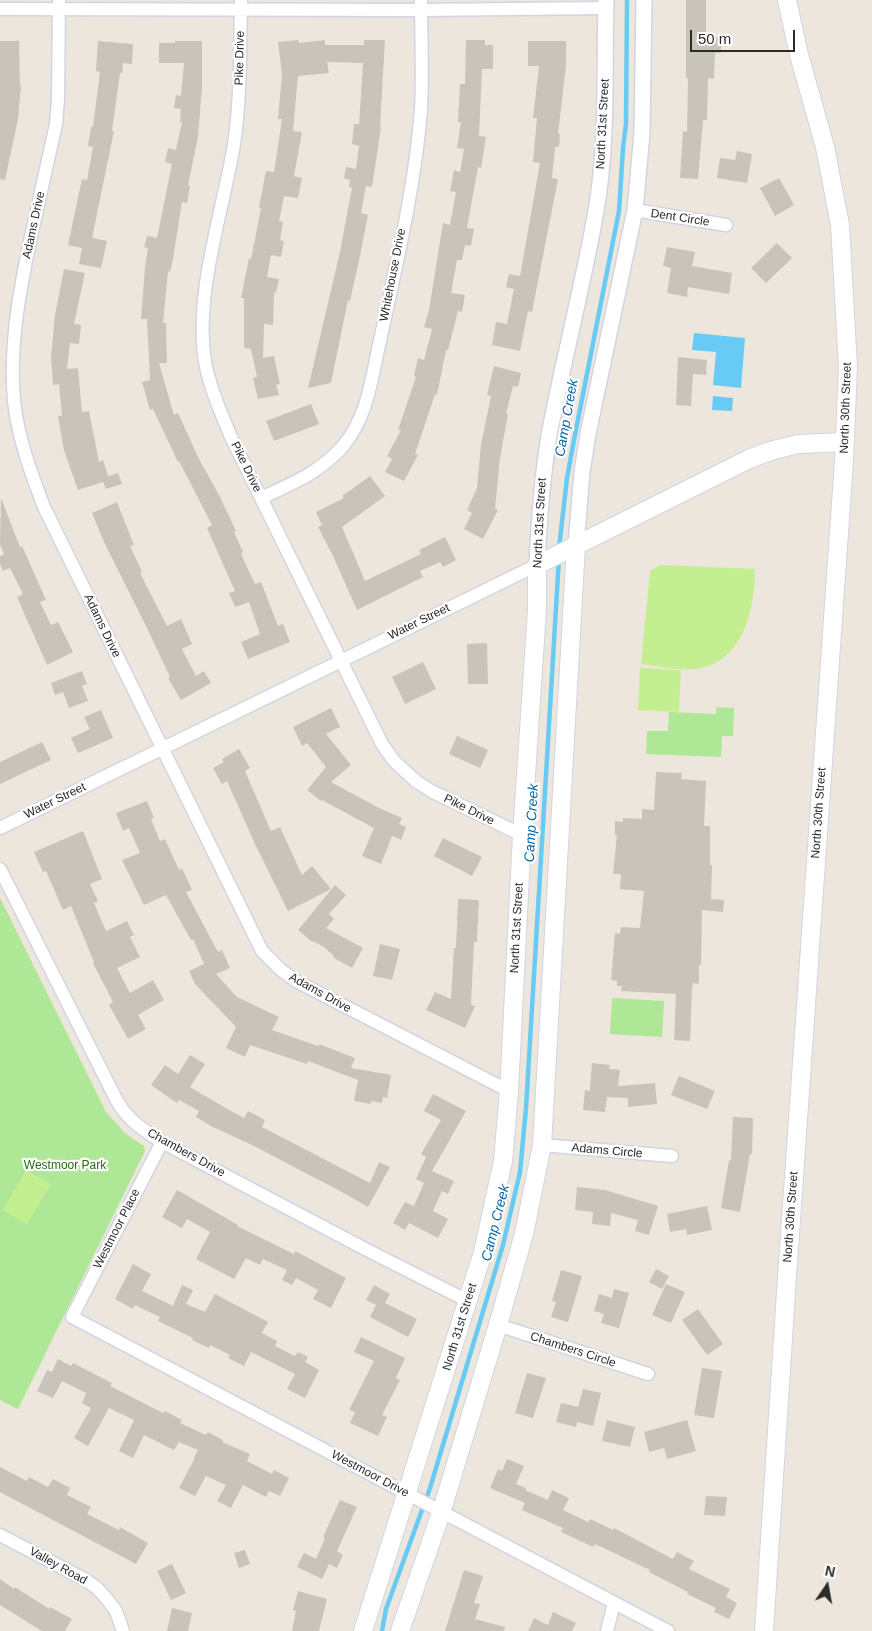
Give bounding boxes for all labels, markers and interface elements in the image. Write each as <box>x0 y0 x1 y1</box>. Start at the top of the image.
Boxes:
scale bar <box>692 20 797 52</box>
text: 50 m <box>698 30 731 47</box>
street label: Pike Drive <box>232 31 248 85</box>
street label: North 31st Street <box>593 78 613 170</box>
street label: Adams Drive <box>20 190 48 260</box>
street label: Dent Circle <box>650 206 710 230</box>
street label: Whitehouse Drive <box>377 227 409 323</box>
street label: North 30th Street <box>837 362 855 454</box>
water label: Camp Creek <box>552 378 582 458</box>
street label: Pike Drive <box>228 439 264 495</box>
street label: North 31st Street <box>530 477 550 569</box>
street label: Adams Drive <box>80 592 124 660</box>
street label: Water Street <box>386 601 452 643</box>
street label: North 30th Street <box>809 767 829 859</box>
street label: Water Street <box>22 780 88 822</box>
water label: Camp Creek <box>522 783 542 863</box>
street label: Pike Drive <box>441 792 497 828</box>
street label: North 31st Street <box>507 882 527 974</box>
street label: Adams Drive <box>286 970 354 1016</box>
street label: Chambers Drive <box>145 1126 227 1180</box>
street label: Adams Circle <box>571 1141 643 1161</box>
park label: Westmoor Park <box>24 1159 106 1173</box>
street label: North 30th Street <box>781 1171 801 1263</box>
water label: Camp Creek <box>478 1183 514 1263</box>
street label: Westmoor Place <box>91 1187 143 1271</box>
street label: North 31st Street <box>440 1282 480 1372</box>
street label: Chambers Circle <box>528 1329 618 1371</box>
street label: Westmoor Drive <box>329 1448 411 1500</box>
street label: Valley Road <box>27 1544 89 1588</box>
north arrow <box>802 1561 852 1611</box>
text: N <box>824 1562 837 1580</box>

